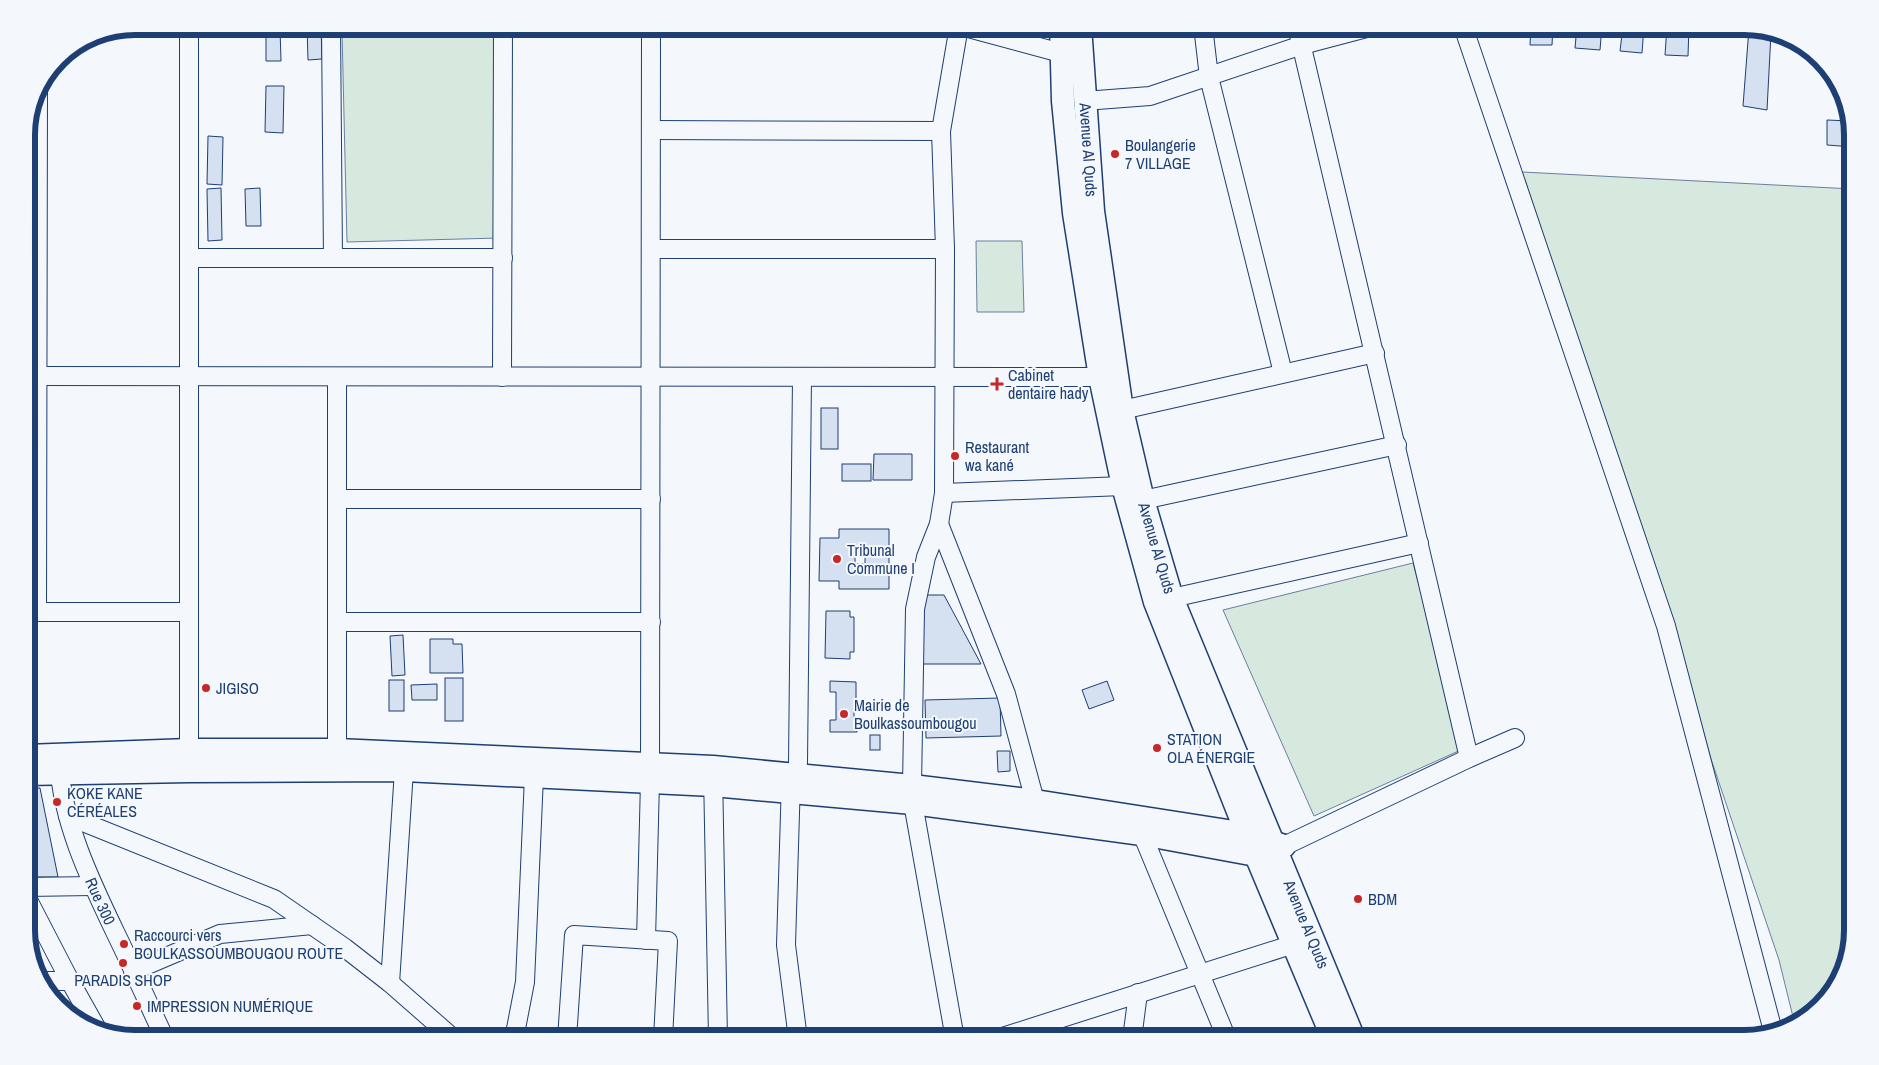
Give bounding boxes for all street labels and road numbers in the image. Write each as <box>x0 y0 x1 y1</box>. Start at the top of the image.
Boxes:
street label: Avenue Al Quds <box>1074 101 1103 197</box>
street label: Avenue Al Quds <box>1133 499 1181 596</box>
street label: Rue 300 <box>80 874 121 928</box>
street label: Avenue Al Quds <box>1278 876 1335 972</box>

